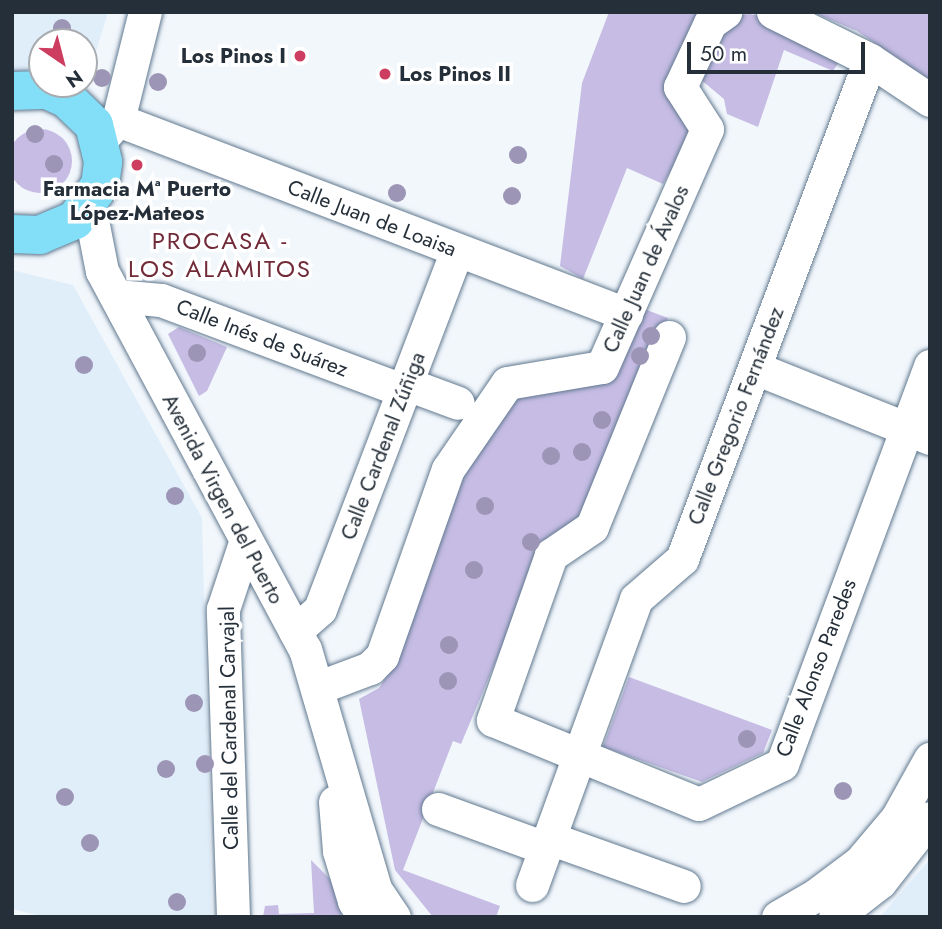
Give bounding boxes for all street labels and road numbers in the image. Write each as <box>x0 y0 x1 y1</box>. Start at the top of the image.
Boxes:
street label: Calle Juan de Loaisa <box>284 174 460 262</box>
street label: Calle Juan de Ávalos <box>598 181 694 357</box>
street label: Calle Inés de Suárez <box>173 294 351 382</box>
street label: Calle Gregorio Fernández <box>683 303 789 529</box>
street label: Calle Cardenal Zúñiga <box>336 349 430 543</box>
street label: Avenida Virgen del Puerto <box>157 390 289 608</box>
street label: Calle Alonso Paredes <box>770 575 862 761</box>
street label: Calle del Cardenal Carvajal <box>214 606 244 850</box>

